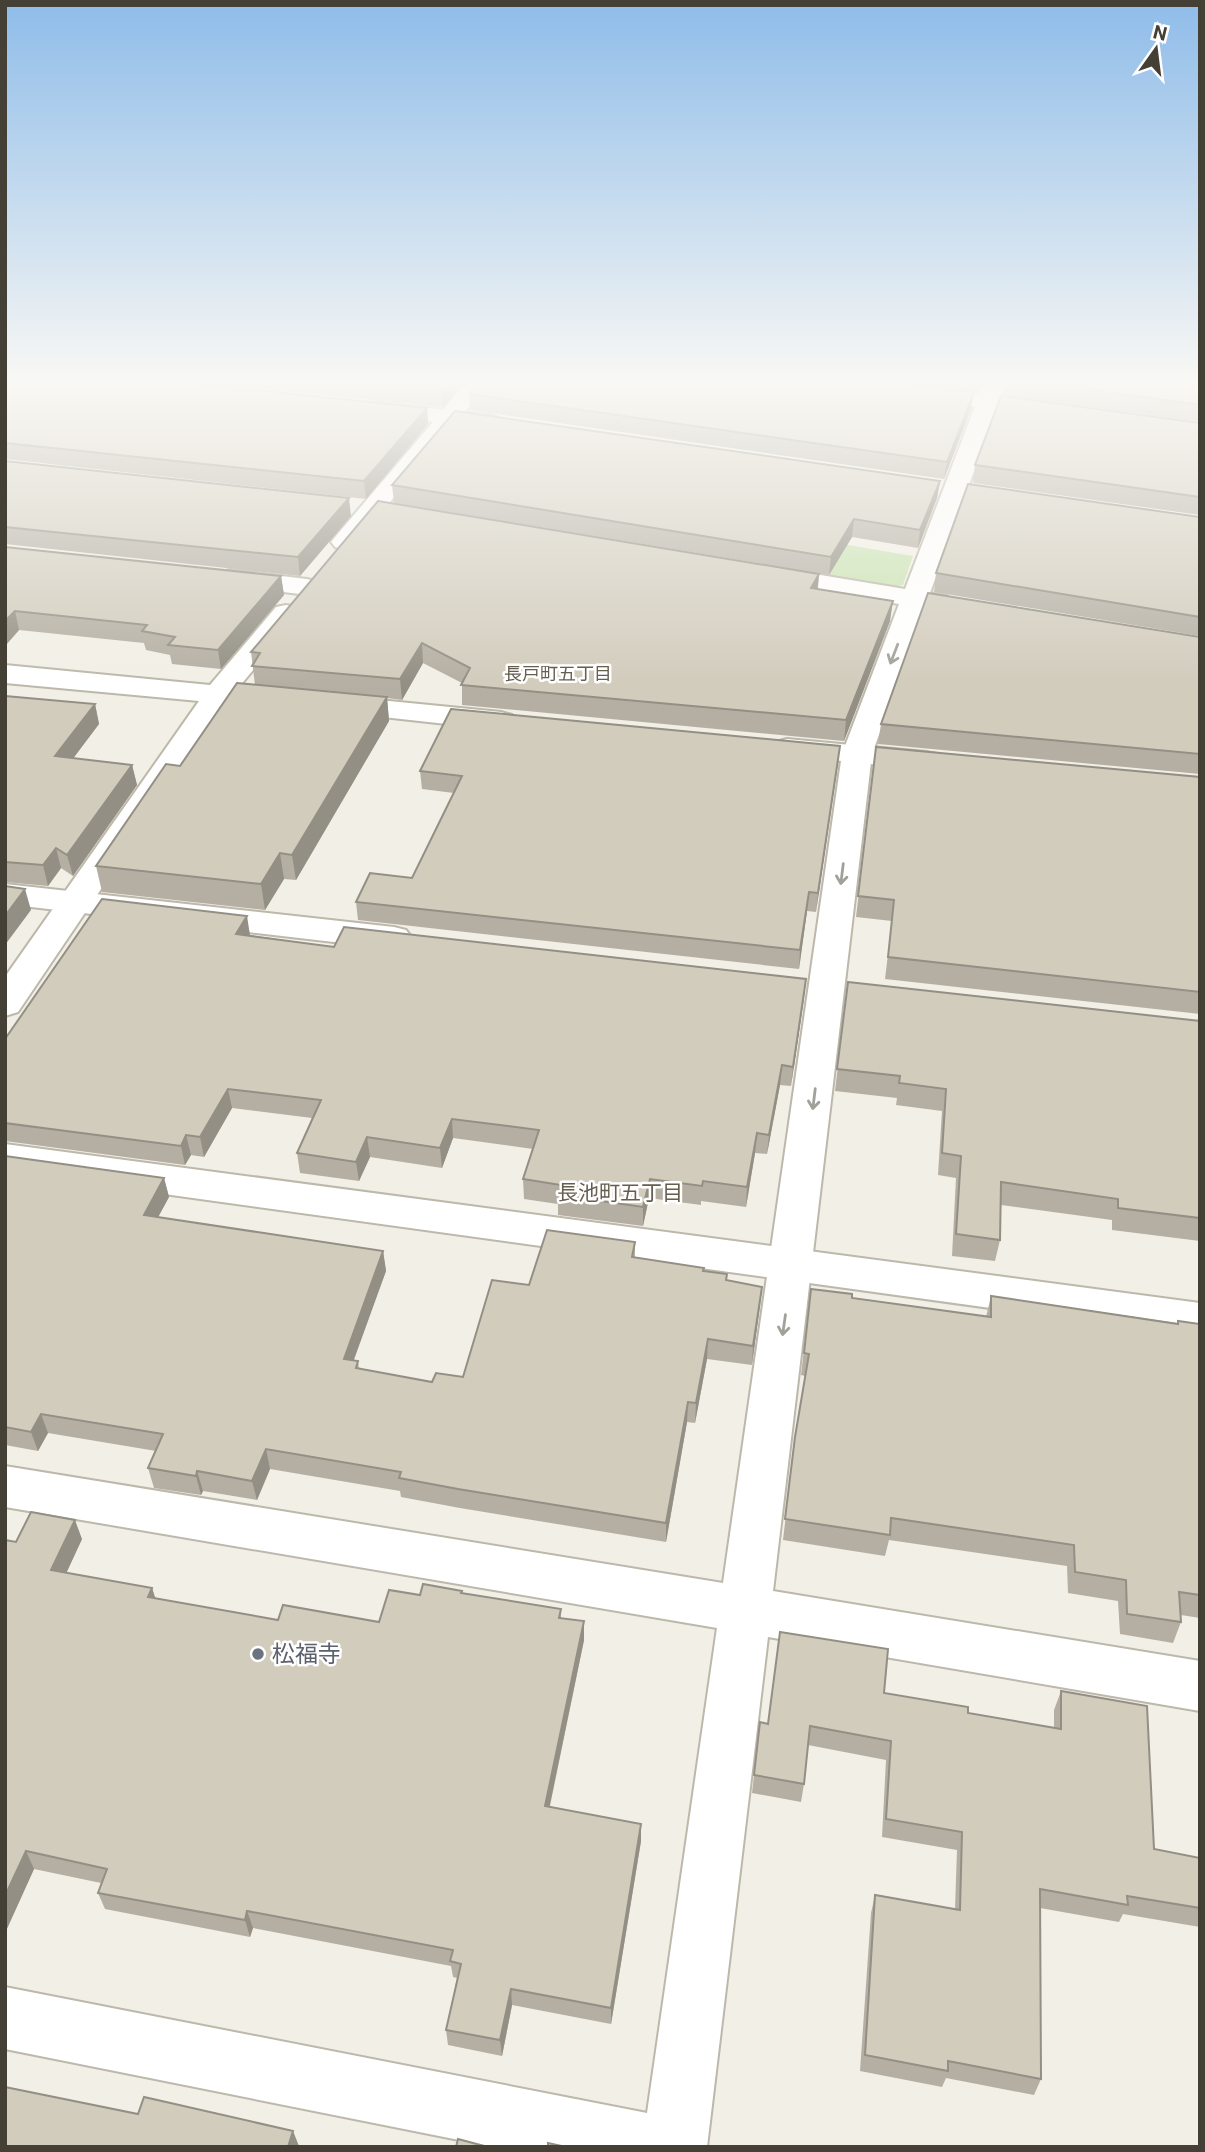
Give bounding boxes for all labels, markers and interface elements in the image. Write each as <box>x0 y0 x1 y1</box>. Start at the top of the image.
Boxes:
north arrow <box>1121 14 1191 84</box>
text: N <box>1151 20 1169 46</box>
one-way arrow <box>887 642 899 664</box>
district label: 長戸町五丁目 <box>504 663 612 684</box>
one-way arrow <box>836 862 849 884</box>
one-way arrow <box>807 1087 820 1110</box>
district label: 長池町五丁目 <box>557 1181 683 1205</box>
one-way arrow <box>778 1313 791 1336</box>
place label: 松福寺 <box>272 1641 341 1668</box>
marker: 松福寺 <box>250 1646 266 1662</box>

